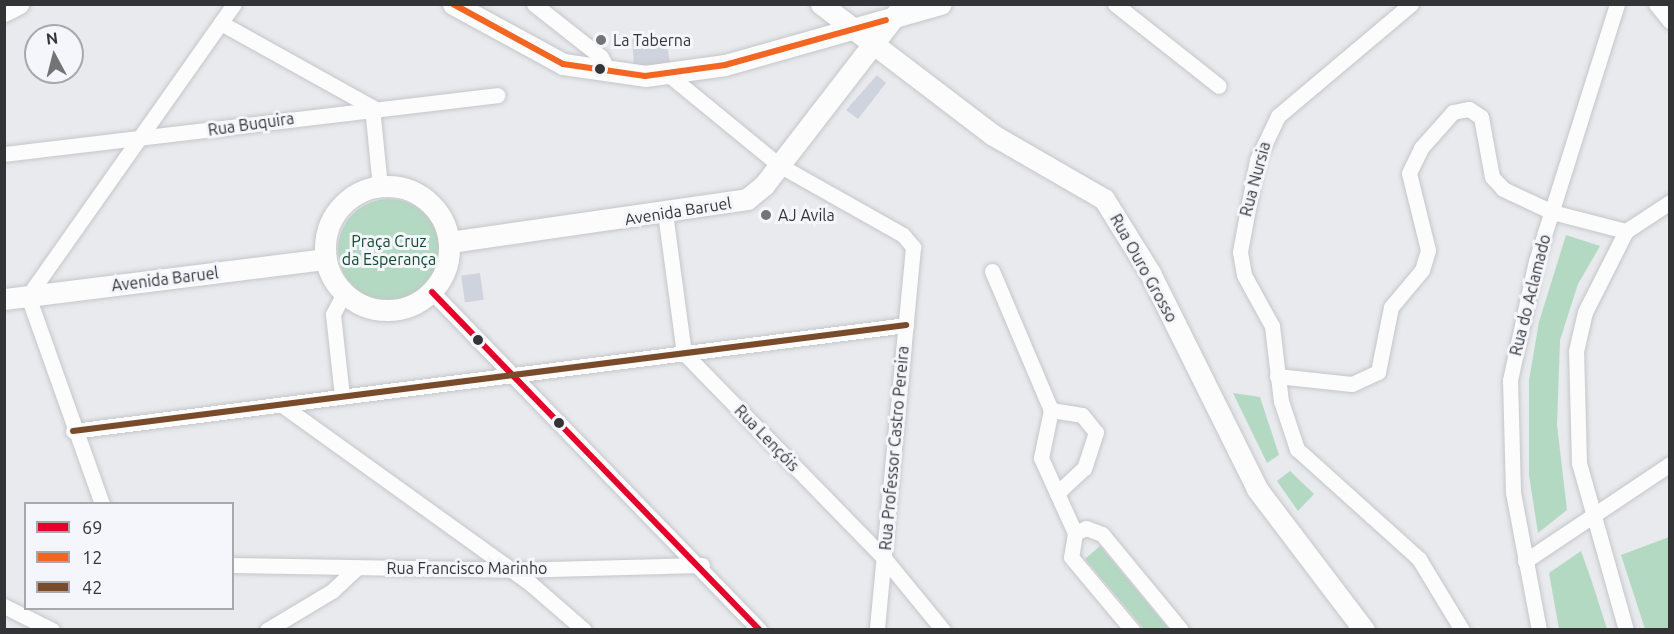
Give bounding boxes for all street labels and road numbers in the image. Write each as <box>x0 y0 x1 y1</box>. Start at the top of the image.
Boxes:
street label: Rua Buquira <box>207 108 295 140</box>
street label: Rua Nursia <box>1236 139 1274 219</box>
street label: Avenida Baruel <box>623 193 733 229</box>
street label: Rua Ouro Grosso <box>1106 210 1182 326</box>
street label: Rua do Aclamado <box>1506 232 1554 358</box>
street label: Avenida Baruel <box>110 263 220 295</box>
street label: Rua Professor Castro Pereira <box>875 345 913 551</box>
street label: Rua Lençóis <box>731 401 803 475</box>
street label: Rua Francisco Marinho <box>387 558 547 578</box>

